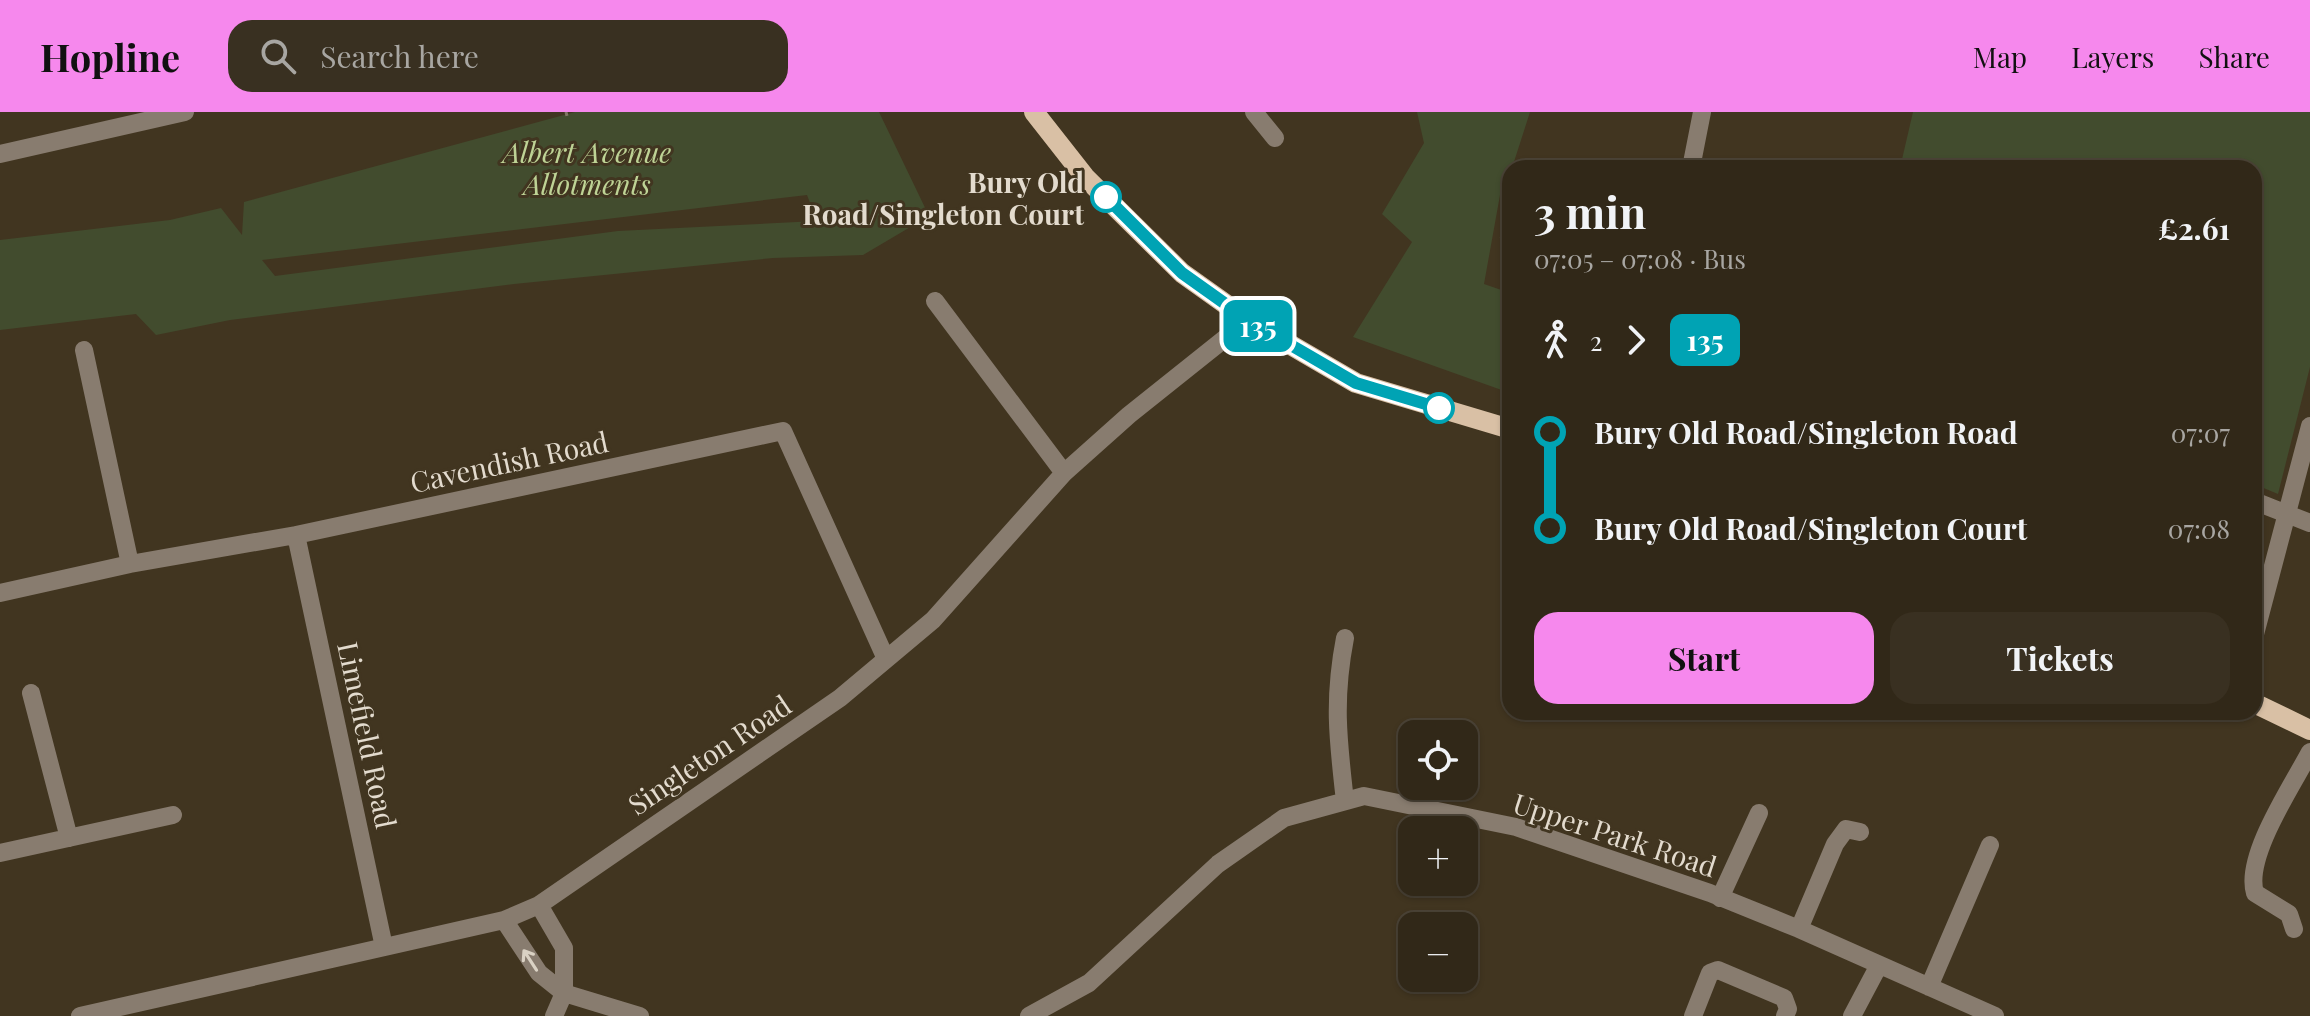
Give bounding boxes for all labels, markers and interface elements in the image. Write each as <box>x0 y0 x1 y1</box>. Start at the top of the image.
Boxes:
search box <box>228 20 788 92</box>
text: Hopline <box>40 31 180 82</box>
icon: search <box>256 34 300 78</box>
text: Search here <box>320 36 479 76</box>
text: Map <box>1973 38 2027 75</box>
text: Layers <box>2071 38 2154 75</box>
text: Share <box>2198 38 2270 75</box>
park label: Albert Avenue Allotments <box>500 133 671 202</box>
place label: Bury Old Road/Singleton Court <box>802 163 1084 232</box>
text: 3 min <box>1534 181 1646 240</box>
marker: Bury Old Road/Singleton Court <box>1091 182 1121 212</box>
text: £2.61 <box>2158 208 2230 248</box>
text: 07:05 – 07:08 · Bus <box>1534 241 1746 276</box>
line badge: 135 <box>1212 300 1304 352</box>
text: 135 <box>1239 307 1277 344</box>
icon: walk <box>1534 318 1578 362</box>
icon: forward <box>1614 318 1658 362</box>
text: 135 <box>1686 321 1724 358</box>
text: 2 <box>1590 323 1602 358</box>
unlabelled marker <box>1424 393 1454 423</box>
text: Bury Old Road/Singleton Road <box>1594 412 2018 452</box>
text: 07:07 <box>2171 415 2230 450</box>
street label: Cavendish Road <box>407 422 611 500</box>
text: Bury Old Road/Singleton Court <box>1594 508 2027 548</box>
text: 07:08 <box>2168 511 2230 546</box>
button: Start <box>1534 612 1874 704</box>
button: Tickets <box>1890 612 2230 704</box>
street label: Limefield Road <box>330 638 406 832</box>
street label: Singleton Road <box>620 686 798 822</box>
map controls <box>1398 720 1478 992</box>
button: locate <box>1398 720 1478 800</box>
street label: Upper Park Road <box>1508 784 1722 884</box>
button: + <box>1398 816 1478 896</box>
button: − <box>1398 912 1478 992</box>
one-way arrow <box>522 949 538 972</box>

